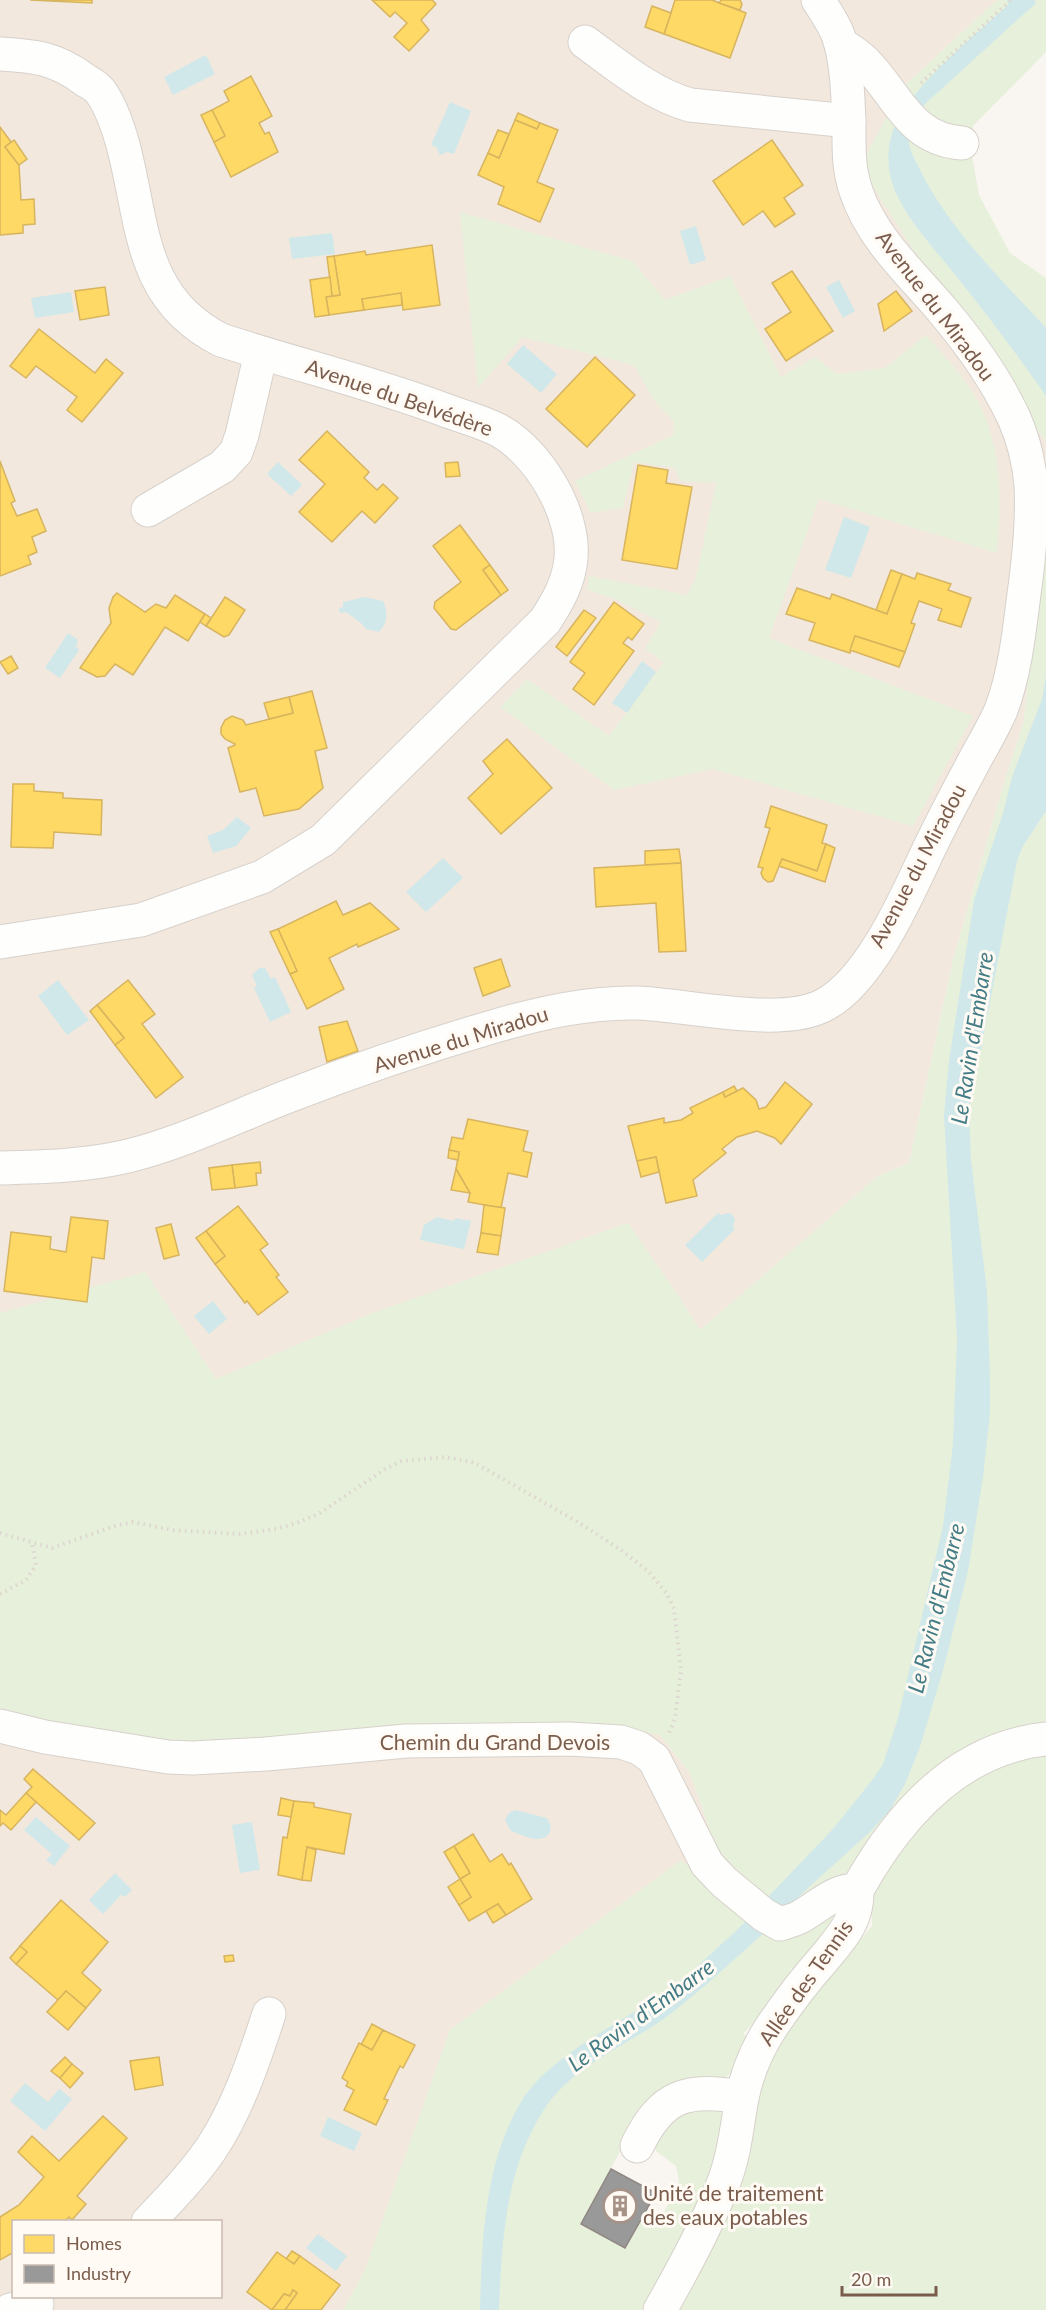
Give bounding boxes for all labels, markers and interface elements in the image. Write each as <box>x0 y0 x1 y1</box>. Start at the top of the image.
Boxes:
street label: Avenue du Miradou <box>872 225 1001 385</box>
street label: Avenue du Belvédère <box>303 353 496 440</box>
street label: Avenue du Miradou <box>863 779 970 951</box>
water label: Le Ravin d'Embarre <box>945 950 998 1126</box>
street label: Avenue du Miradou <box>370 1000 551 1077</box>
water label: Le Ravin d'Embarre <box>901 1520 970 1696</box>
street label: Chemin du Grand Devois <box>380 1729 610 1754</box>
street label: Allée des Tennis <box>752 1915 857 2049</box>
water label: Le Ravin d'Embarre <box>562 1953 719 2077</box>
place label: Unité de traitement des eaux potables <box>643 2180 824 2229</box>
building icon: Unité de traitement des eaux potables <box>602 2188 638 2224</box>
legend <box>12 2220 222 2298</box>
text: Homes <box>66 2232 122 2254</box>
scale bar <box>842 2259 936 2297</box>
text: Industry <box>66 2262 132 2284</box>
text: 20 m <box>851 2268 891 2290</box>

